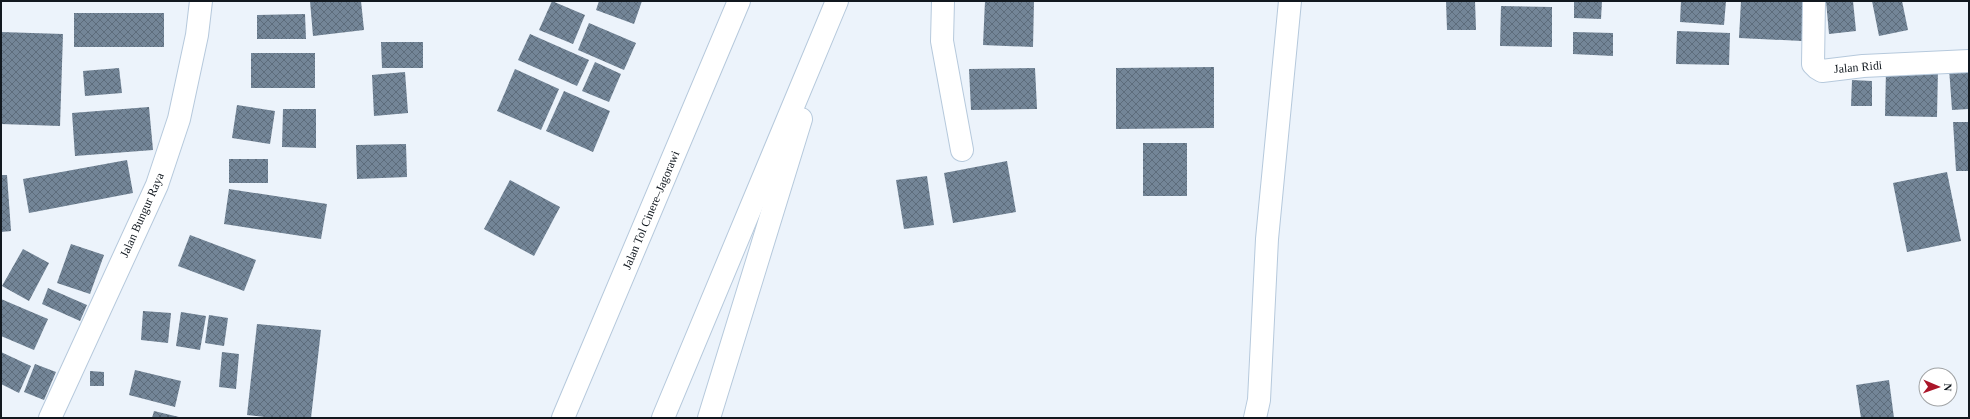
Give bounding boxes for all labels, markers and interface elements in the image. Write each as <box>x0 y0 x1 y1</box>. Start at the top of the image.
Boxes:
street label: Jalan Ridi <box>1833 58 1883 76</box>
street label: Jalan Tol Cinere–Jagorawi <box>620 148 683 271</box>
street label: Jalan Bungur Raya <box>117 170 167 260</box>
north arrow <box>1918 367 1958 407</box>
text: N <box>1942 383 1954 392</box>

